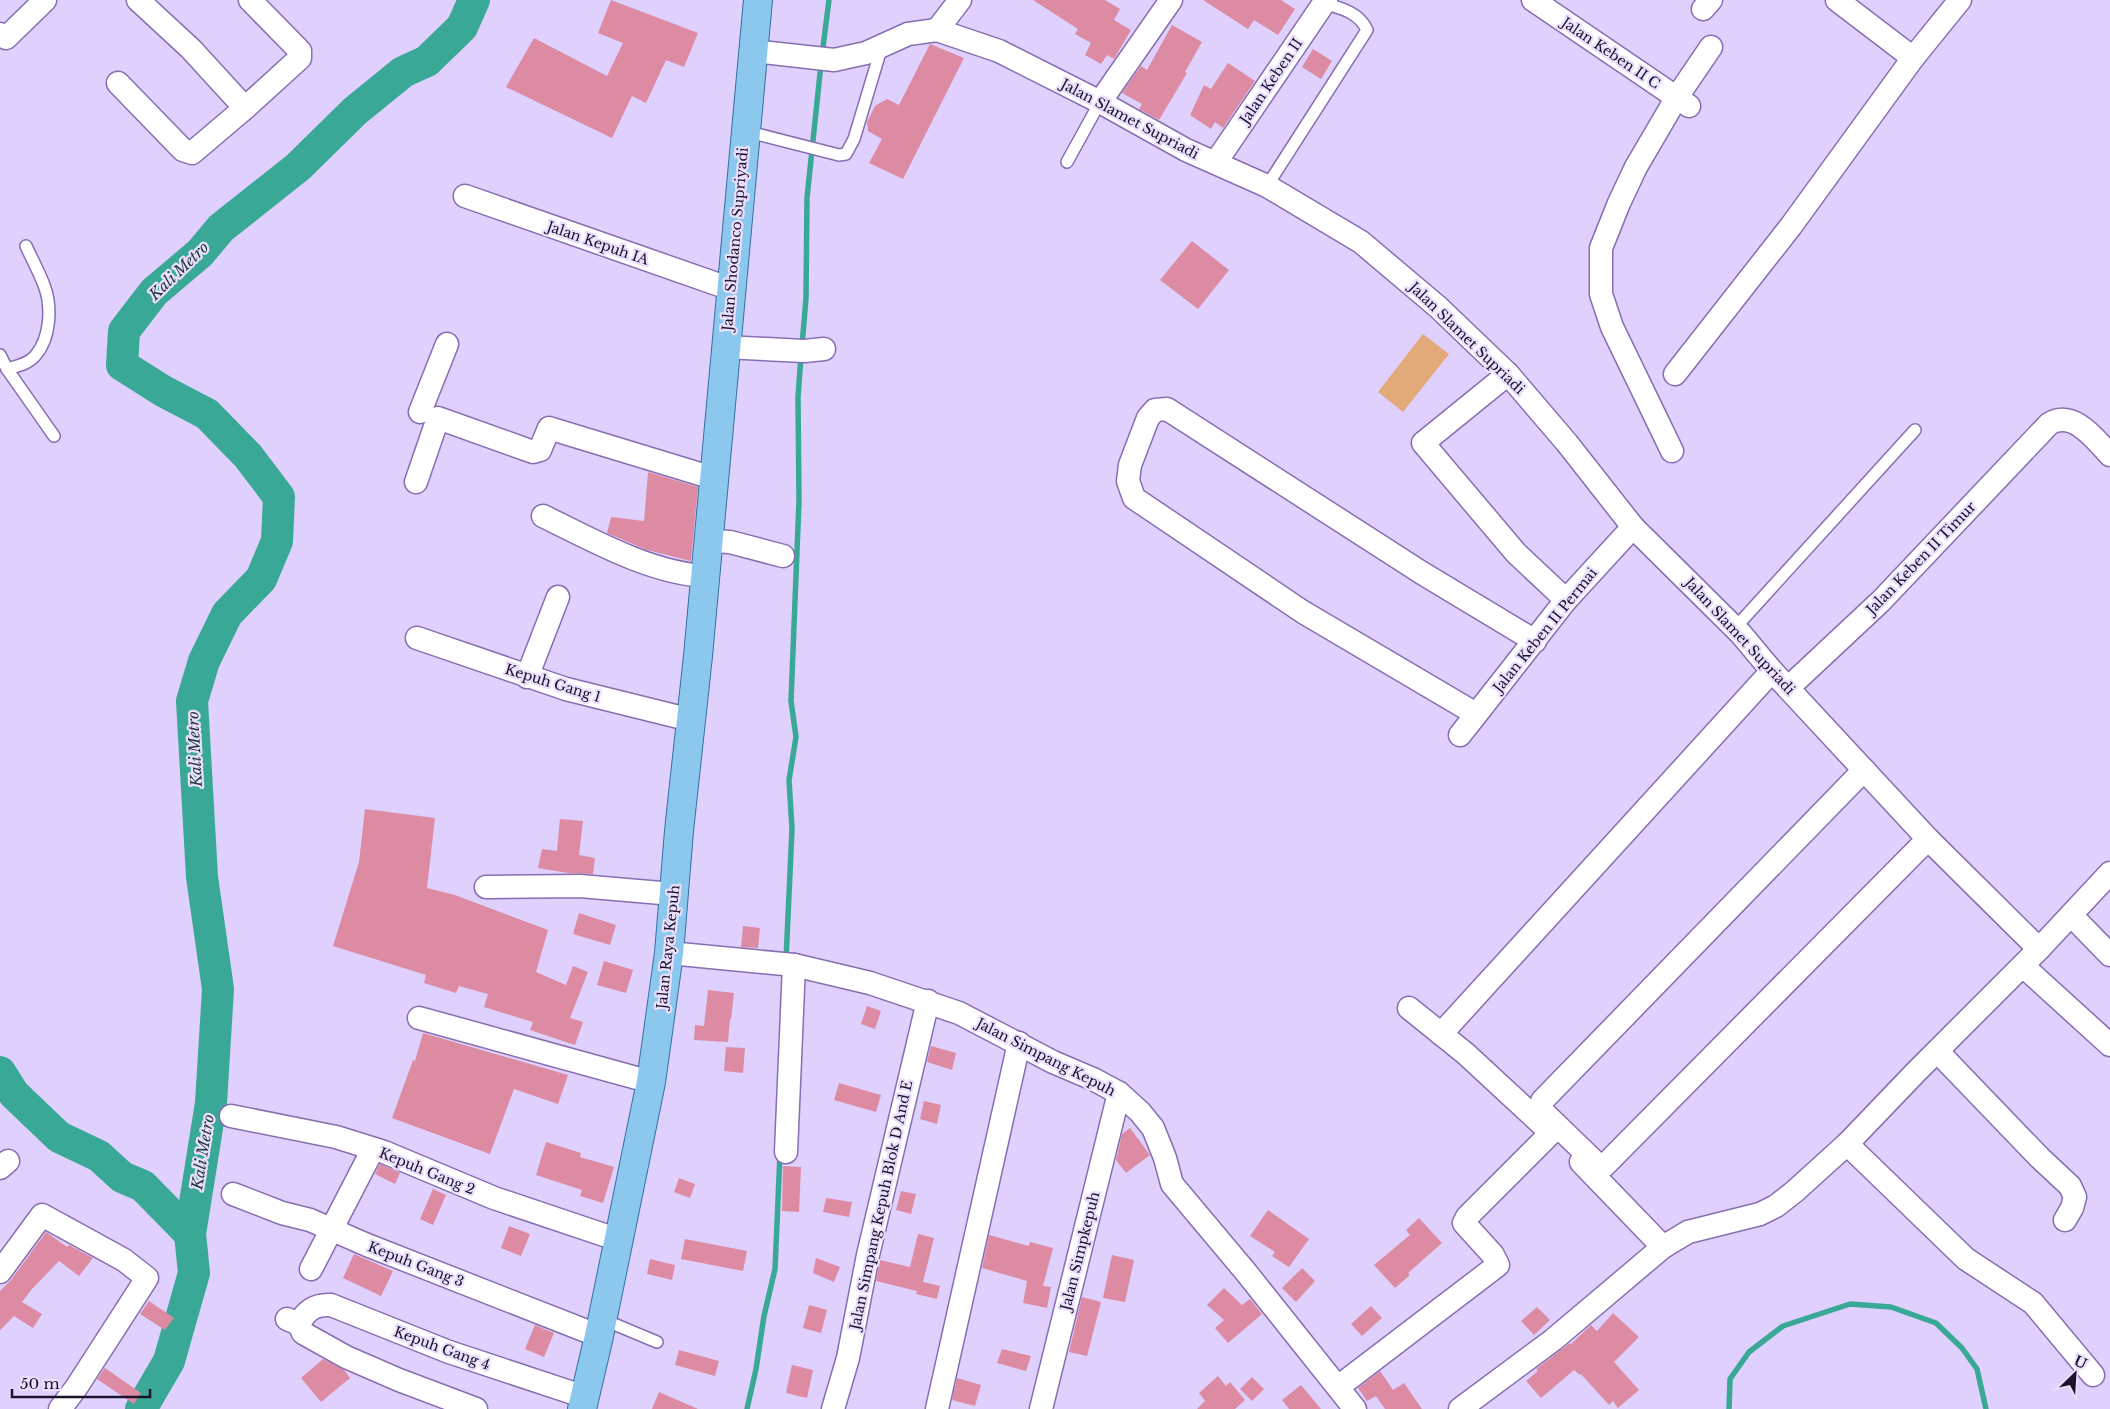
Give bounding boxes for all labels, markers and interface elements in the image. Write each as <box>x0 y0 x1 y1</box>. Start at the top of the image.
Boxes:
street label: Jalan Keben II C <box>1557 12 1664 93</box>
street label: Jalan Keben II <box>1234 34 1306 129</box>
street label: Jalan Slamet Supriadi <box>1056 74 1202 163</box>
street label: Jalan Shodanco Supriyadi <box>718 146 752 334</box>
street label: Jalan Kepuh IA <box>543 216 651 269</box>
water label: Kali Metro <box>144 237 213 305</box>
street label: Jalan Slamet Supriadi <box>1404 277 1529 398</box>
street label: Jalan Keben II Timur <box>1861 498 1980 620</box>
street label: Jalan Keben II Permai <box>1488 564 1601 698</box>
street label: Jalan Slamet Supriadi <box>1680 572 1799 699</box>
street label: Kepuh Gang 1 <box>503 660 603 706</box>
water label: Kali Metro <box>183 710 206 788</box>
street label: Jalan Raya Kepuh <box>652 884 684 1012</box>
street label: Jalan Simpang Kepuh <box>972 1013 1119 1100</box>
street label: Jalan Simpang Kepuh Blok D And E <box>845 1079 916 1333</box>
water label: Kali Metro <box>187 1113 218 1192</box>
street label: Kepuh Gang 2 <box>377 1144 477 1198</box>
street label: Jalan Simpkepuh <box>1056 1189 1104 1314</box>
street label: Kepuh Gang 3 <box>365 1237 467 1291</box>
street label: Kepuh Gang 4 <box>391 1322 493 1374</box>
north arrow <box>2050 1349 2100 1399</box>
text: U <box>2071 1351 2090 1373</box>
scale bar <box>12 1366 150 1398</box>
text: 50 m <box>20 1374 60 1393</box>

